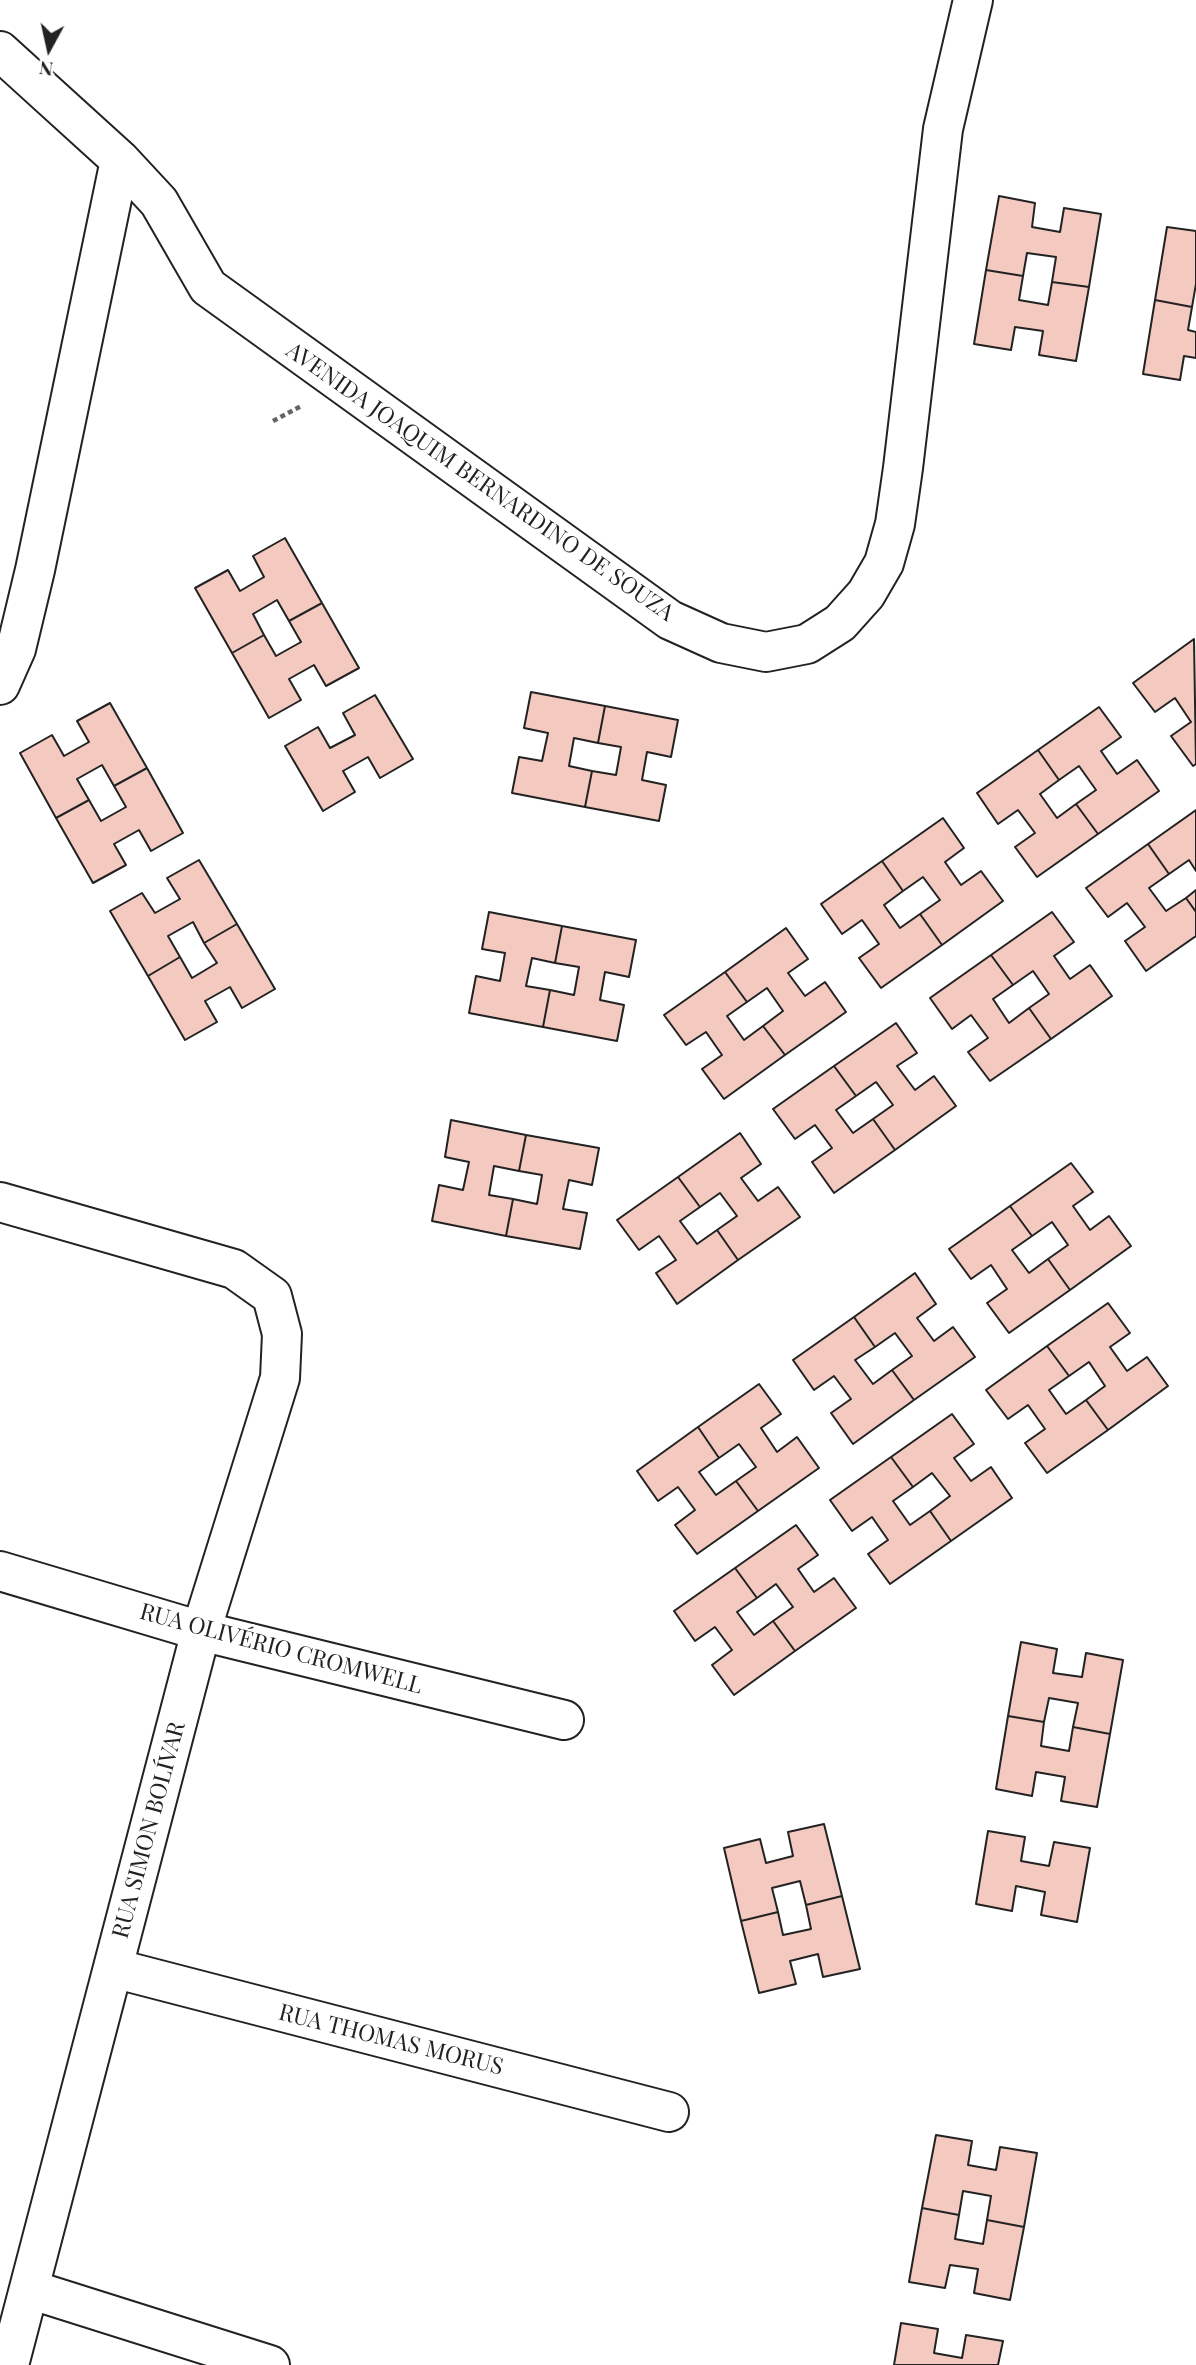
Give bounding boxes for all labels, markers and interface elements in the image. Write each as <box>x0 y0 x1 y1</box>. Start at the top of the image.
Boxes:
north arrow <box>14 14 84 84</box>
text: N <box>37 56 55 84</box>
street label: AVENIDA JOAQUIM BERNARDINO DE SOUZA <box>281 337 679 627</box>
street label: RUA OLIVÉRIO CROMWELL <box>137 1598 425 1700</box>
street label: RUA SIMON BOLÍVAR <box>107 1719 191 1941</box>
street label: RUA THOMAS MORUS <box>276 1999 506 2081</box>

